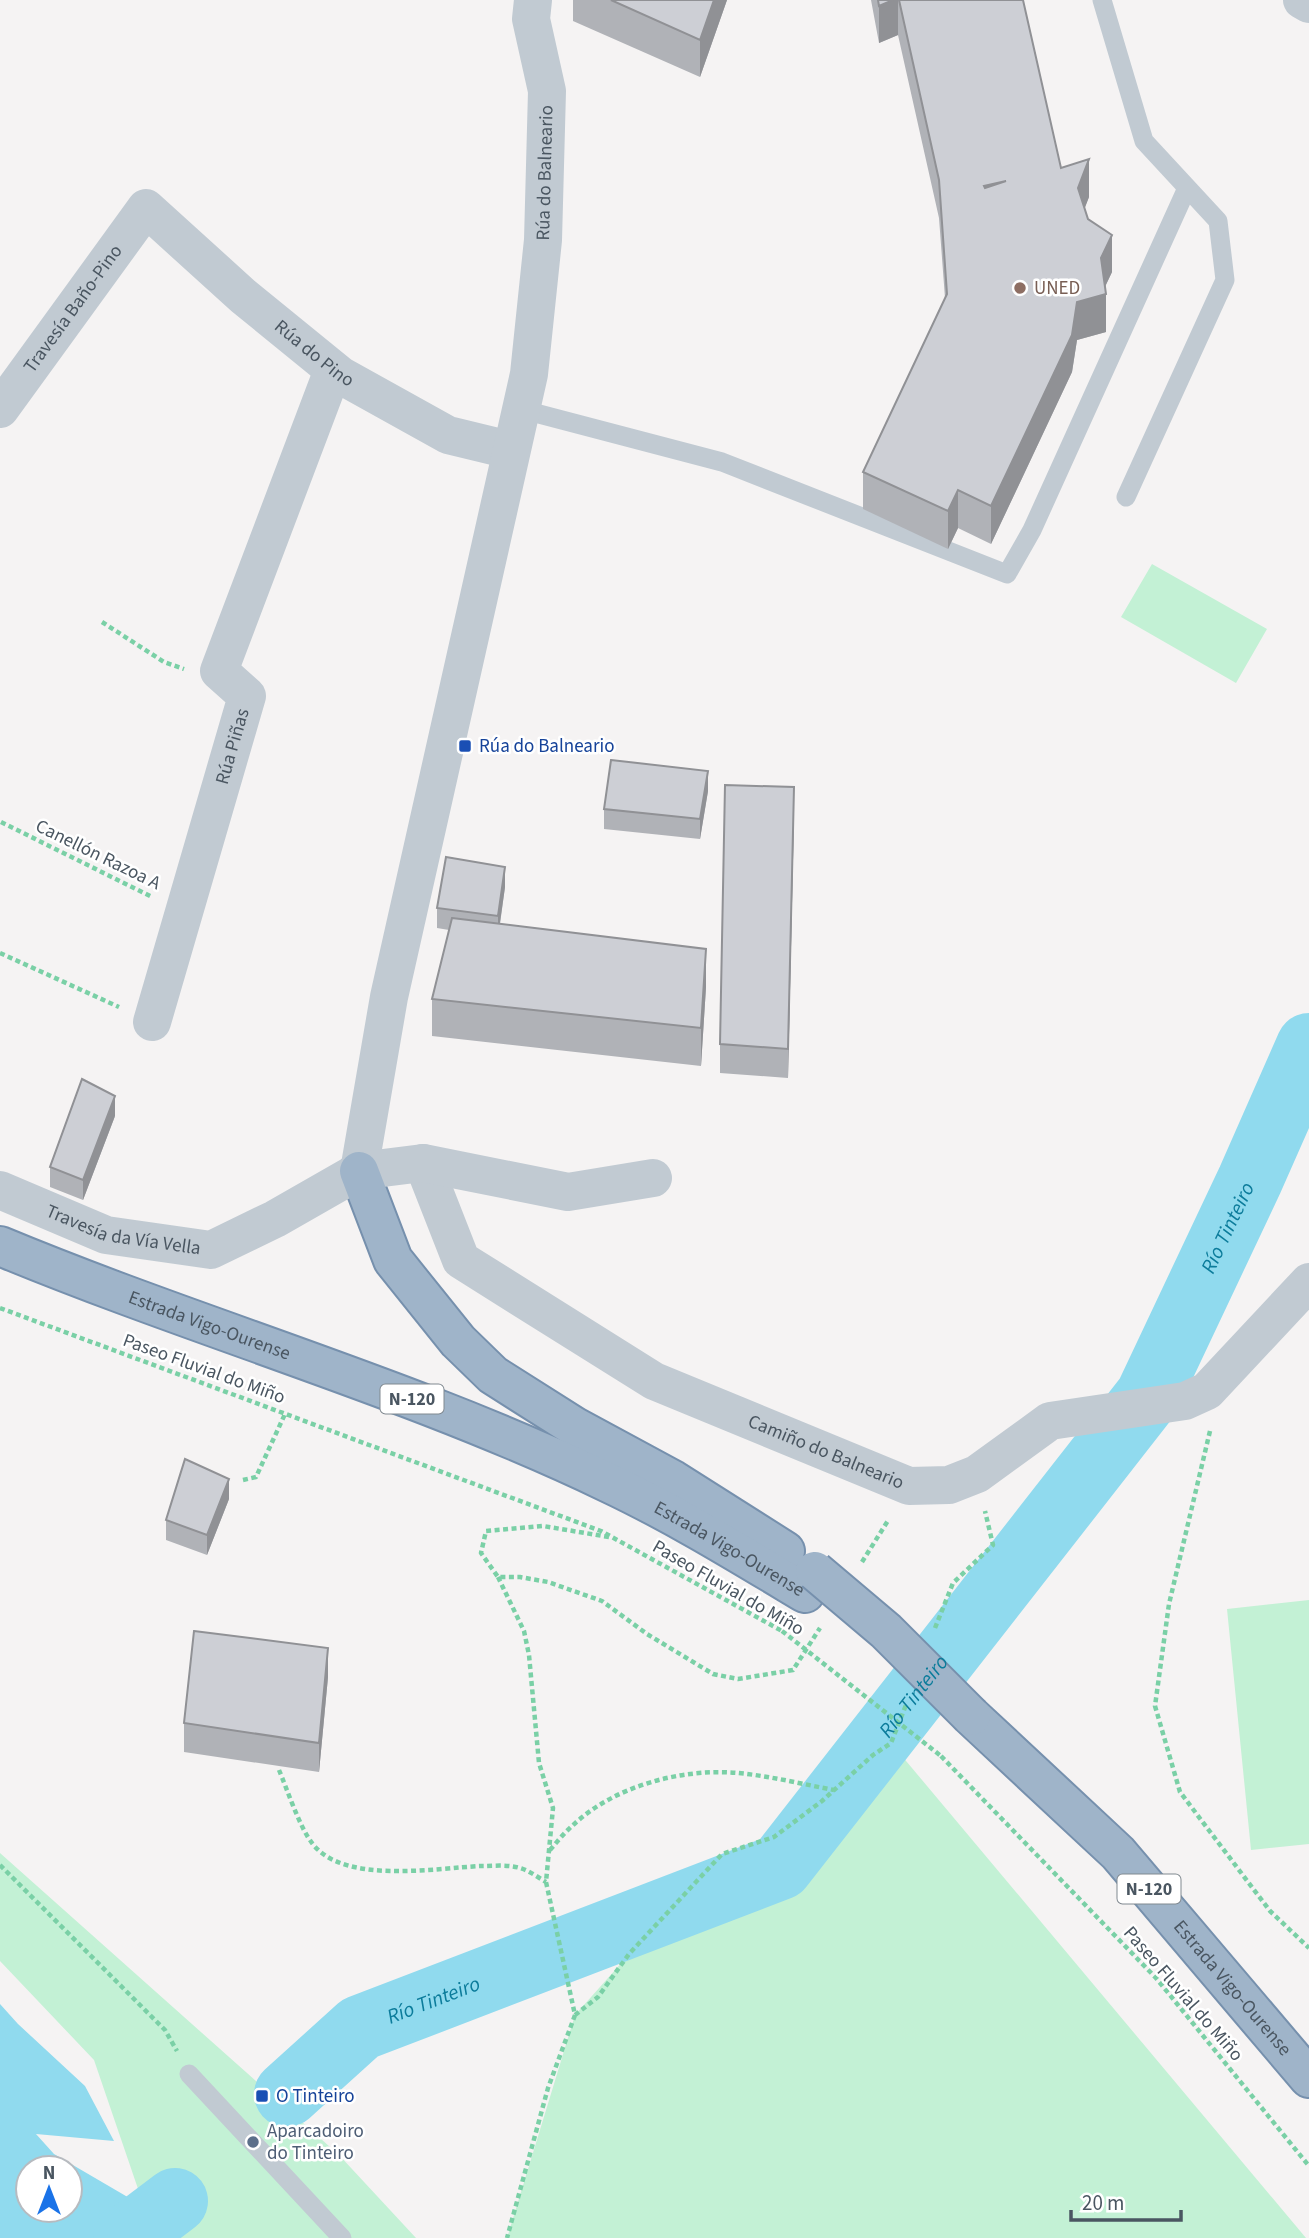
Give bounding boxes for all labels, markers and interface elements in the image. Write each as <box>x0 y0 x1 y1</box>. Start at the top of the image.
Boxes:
street label: Rúa do Balneario <box>529 105 560 241</box>
street label: Travesía Baño-Pino <box>17 239 129 379</box>
place label: UNED <box>1034 275 1080 302</box>
marker: UNED <box>1012 280 1028 296</box>
street label: Rúa do Pino <box>269 313 359 394</box>
street label: Rúa Piñas <box>208 705 256 788</box>
place label: Rúa do Balneario <box>479 733 614 760</box>
marker: Rúa do Balneario <box>457 738 473 754</box>
street label: Canellón Razoa A <box>31 813 166 897</box>
water label: Río Tinteiro <box>1193 1177 1262 1278</box>
street label: Travesía da Vía Vella <box>42 1198 203 1262</box>
street label: Estrada Vigo-Ourense <box>125 1284 294 1367</box>
street label: Paseo Fluvial do Miño <box>119 1327 289 1411</box>
road number: N-120 <box>380 1384 444 1414</box>
street label: Camiño do Balneario <box>744 1408 908 1496</box>
street label: Estrada Vigo-Ourense <box>649 1494 810 1603</box>
street label: Paseo Fluvial do Miño <box>647 1534 809 1642</box>
water label: Río Tinteiro <box>872 1648 955 1744</box>
road number: N-120 <box>1118 1874 1180 1903</box>
street label: Estrada Vigo-Ourense <box>1167 1914 1298 2062</box>
street label: Paseo Fluvial do Miño <box>1117 1921 1249 2067</box>
water label: Río Tinteiro <box>382 1968 484 2031</box>
place label: O Tinteiro <box>276 2083 355 2110</box>
marker: O Tinteiro <box>254 2088 270 2104</box>
place label: Aparcadoiro do Tinteiro <box>267 2118 364 2167</box>
marker: Aparcadoiro do Tinteiro <box>245 2134 261 2150</box>
north arrow <box>14 2154 84 2224</box>
text: N <box>43 2160 55 2187</box>
scale bar <box>1071 2178 1181 2222</box>
text: 20 m <box>1082 2188 1124 2218</box>

